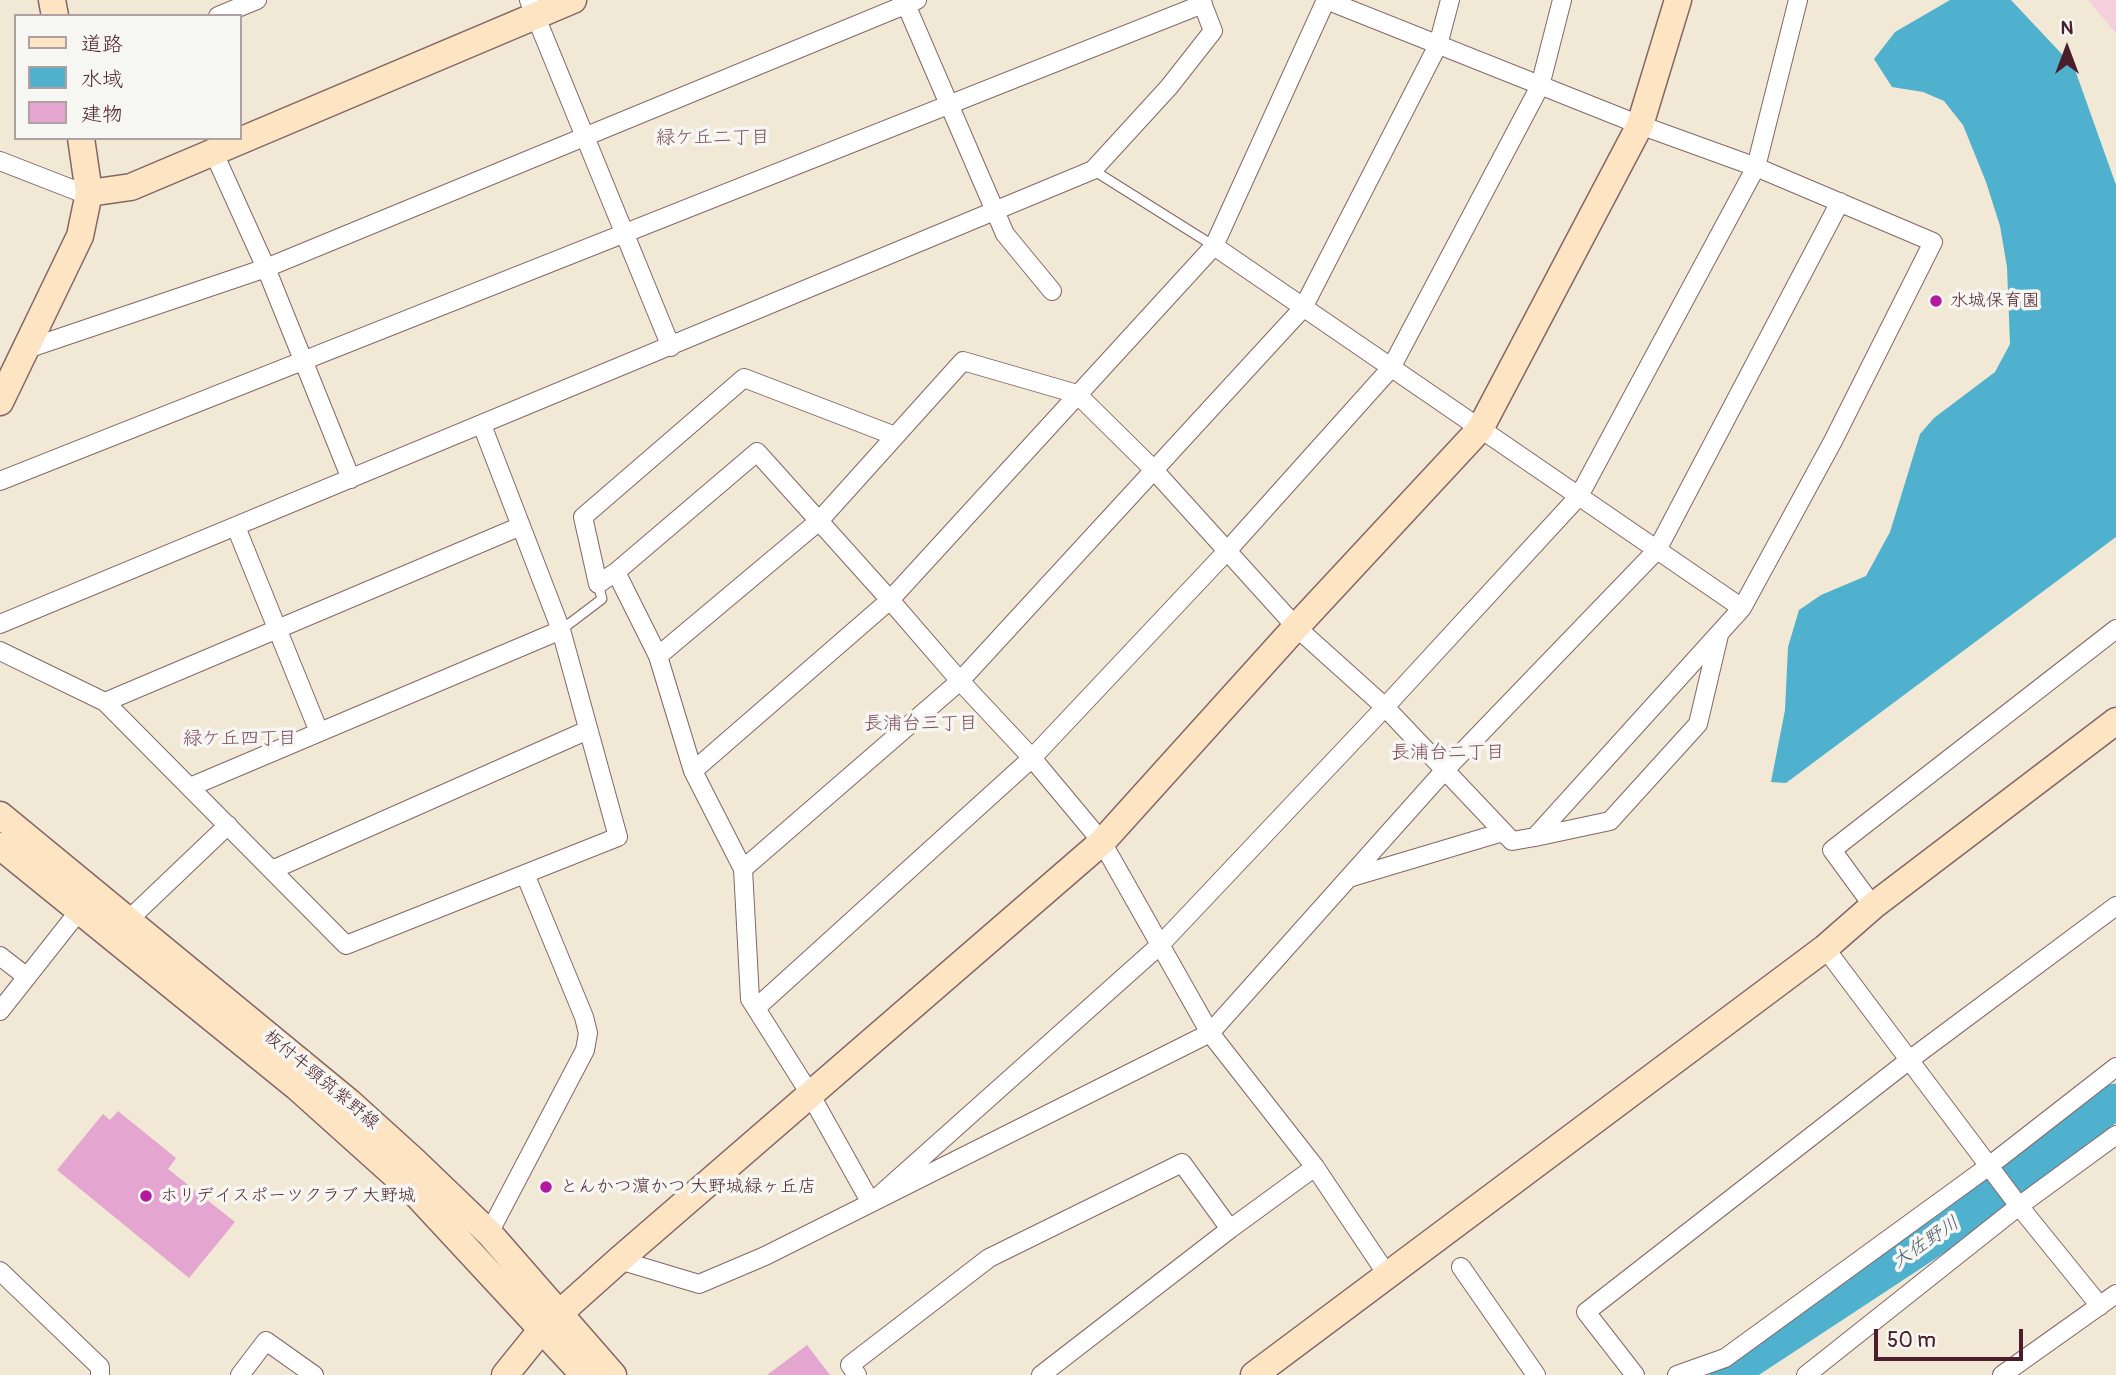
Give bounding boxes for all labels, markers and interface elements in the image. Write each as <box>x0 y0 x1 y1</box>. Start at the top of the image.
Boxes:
legend <box>14 14 242 140</box>
north arrow <box>2032 14 2102 84</box>
text: N <box>2061 16 2073 40</box>
text: 道路 <box>81 31 123 58</box>
text: 水域 <box>81 66 123 93</box>
text: 建物 <box>81 101 123 128</box>
district label: 緑ケ丘二丁目 <box>656 127 770 149</box>
place label: 水城保育園 <box>1950 290 2040 312</box>
marker: 水城保育園 <box>1928 293 1944 309</box>
district label: 長浦台三丁目 <box>864 713 978 735</box>
district label: 緑ケ丘四丁目 <box>183 728 297 750</box>
district label: 長浦台二丁目 <box>1391 742 1505 764</box>
street label: 板付牛頸筑紫野線 <box>259 1025 383 1135</box>
place label: とんかつ濵かつ 大野城緑ヶ丘店 <box>560 1176 816 1198</box>
marker: とんかつ濵かつ 大野城緑ヶ丘店 <box>538 1179 554 1195</box>
place label: ホリデイスポーツクラブ 大野城 <box>160 1185 416 1207</box>
marker: ホリデイスポーツクラブ 大野城 <box>138 1188 154 1204</box>
water label: 大佐野川 <box>1888 1212 1964 1274</box>
scale bar <box>1878 1316 2027 1360</box>
text: 50 m <box>1887 1327 1936 1354</box>

